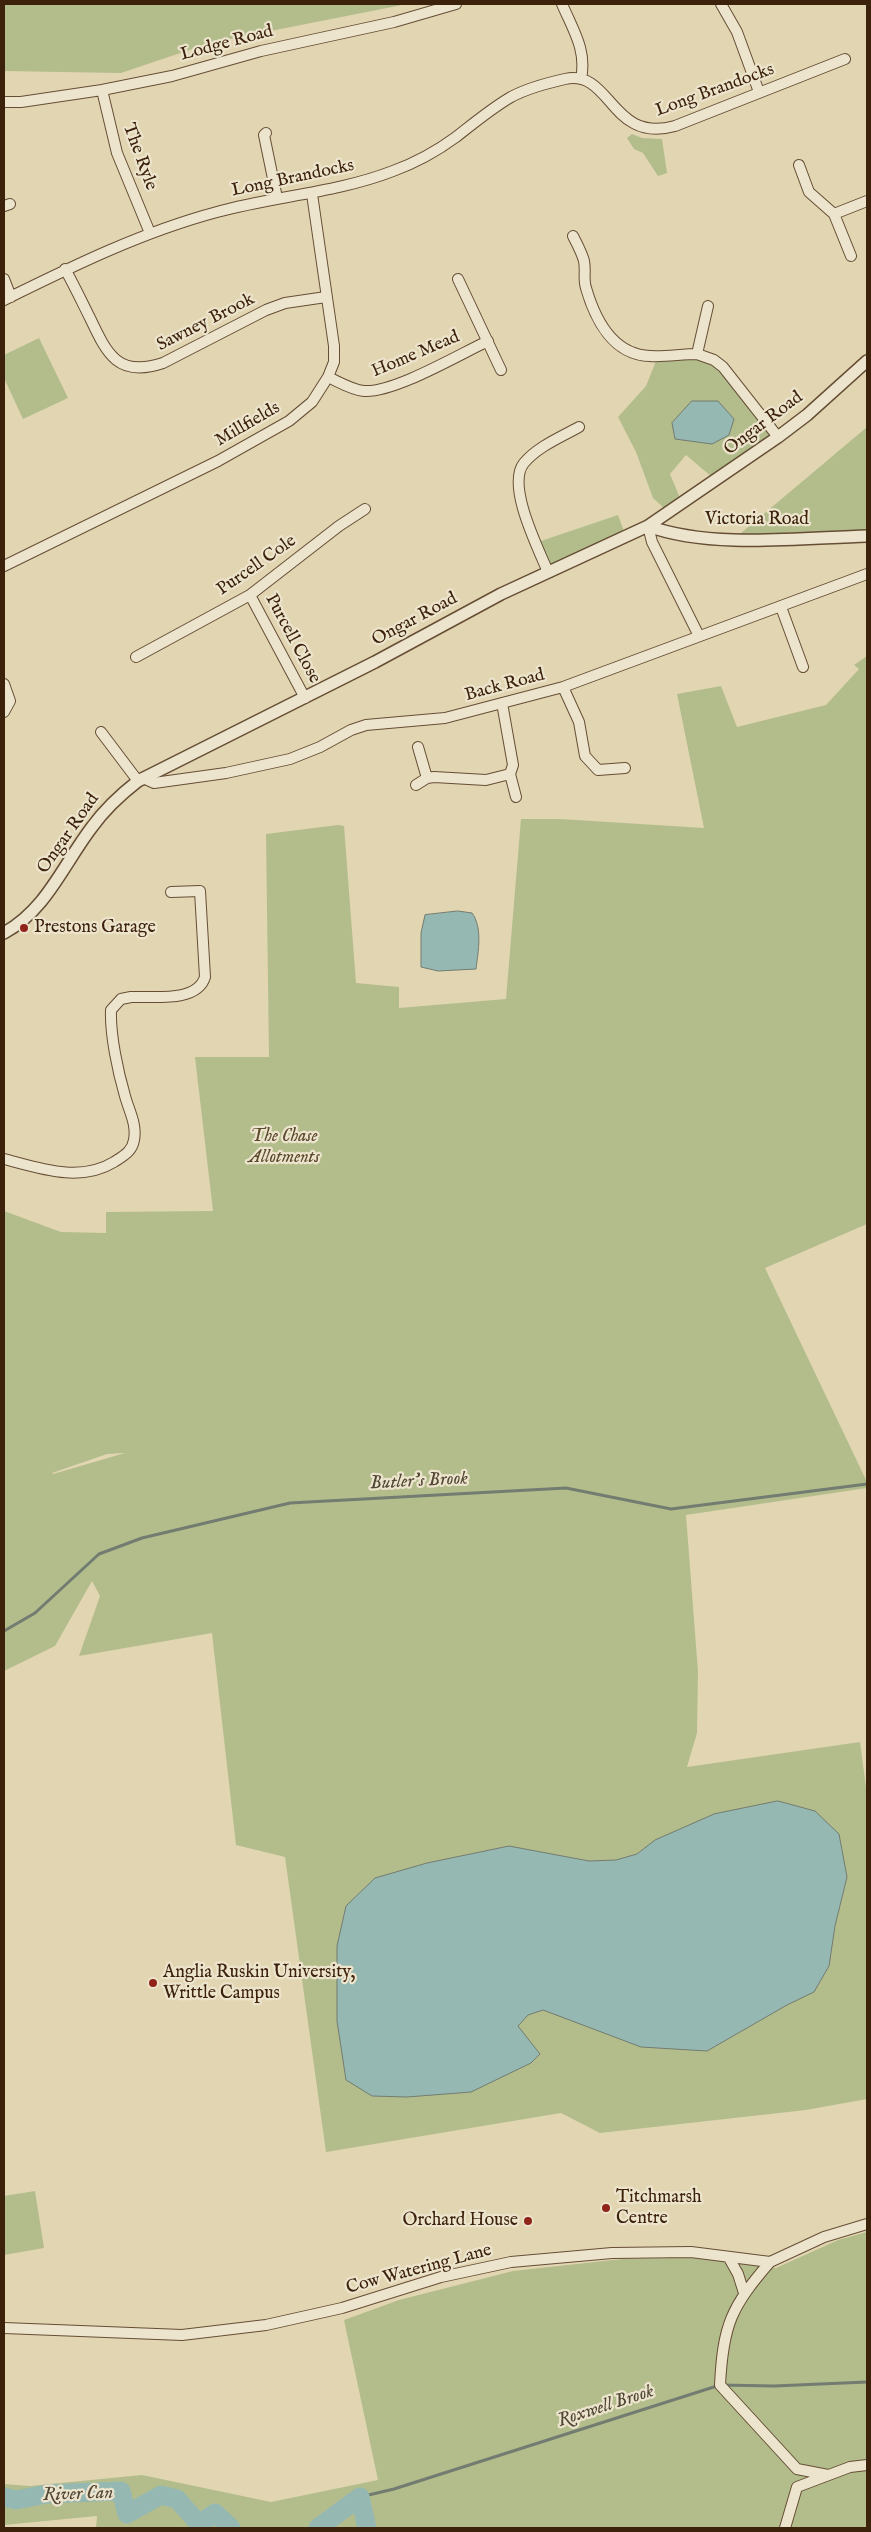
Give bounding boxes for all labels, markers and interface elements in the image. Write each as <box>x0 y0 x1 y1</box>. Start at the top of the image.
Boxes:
street label: Lodge Road <box>178 21 276 67</box>
street label: Long Brandocks <box>653 60 777 122</box>
street label: The Ryle <box>117 121 161 193</box>
street label: Long Brandocks <box>230 155 356 203</box>
street label: Sawney Brook <box>154 289 258 357</box>
street label: Home Mead <box>369 327 463 383</box>
street label: Ongar Road <box>720 387 808 461</box>
street label: Millfields <box>212 398 284 452</box>
street label: Victoria Road <box>705 509 809 531</box>
street label: Purcell Cole <box>213 531 301 601</box>
street label: Ongar Road <box>369 589 461 651</box>
street label: Purcell Close <box>259 591 325 687</box>
street label: Back Road <box>463 665 547 707</box>
street label: Ongar Road <box>33 790 105 878</box>
place label: Prestons Garage <box>34 917 156 939</box>
marker: Prestons Garage <box>18 922 30 934</box>
park label: The Chase Allotments <box>248 1126 320 1168</box>
water label: Butler's Brook <box>369 1468 469 1496</box>
place label: Anglia Ruskin University, Writtle Campus <box>163 1962 355 2005</box>
marker: Anglia Ruskin University, Writtle Campus <box>147 1977 159 1989</box>
place label: Titchmarsh Centre <box>616 2187 702 2230</box>
marker: Titchmarsh Centre <box>600 2202 612 2214</box>
place label: Orchard House <box>403 2210 518 2232</box>
marker: Orchard House <box>522 2215 534 2227</box>
street label: Cow Watering Lane <box>344 2240 494 2300</box>
water label: Roxwell Brook <box>555 2381 657 2433</box>
water label: River Can <box>42 2482 114 2508</box>

